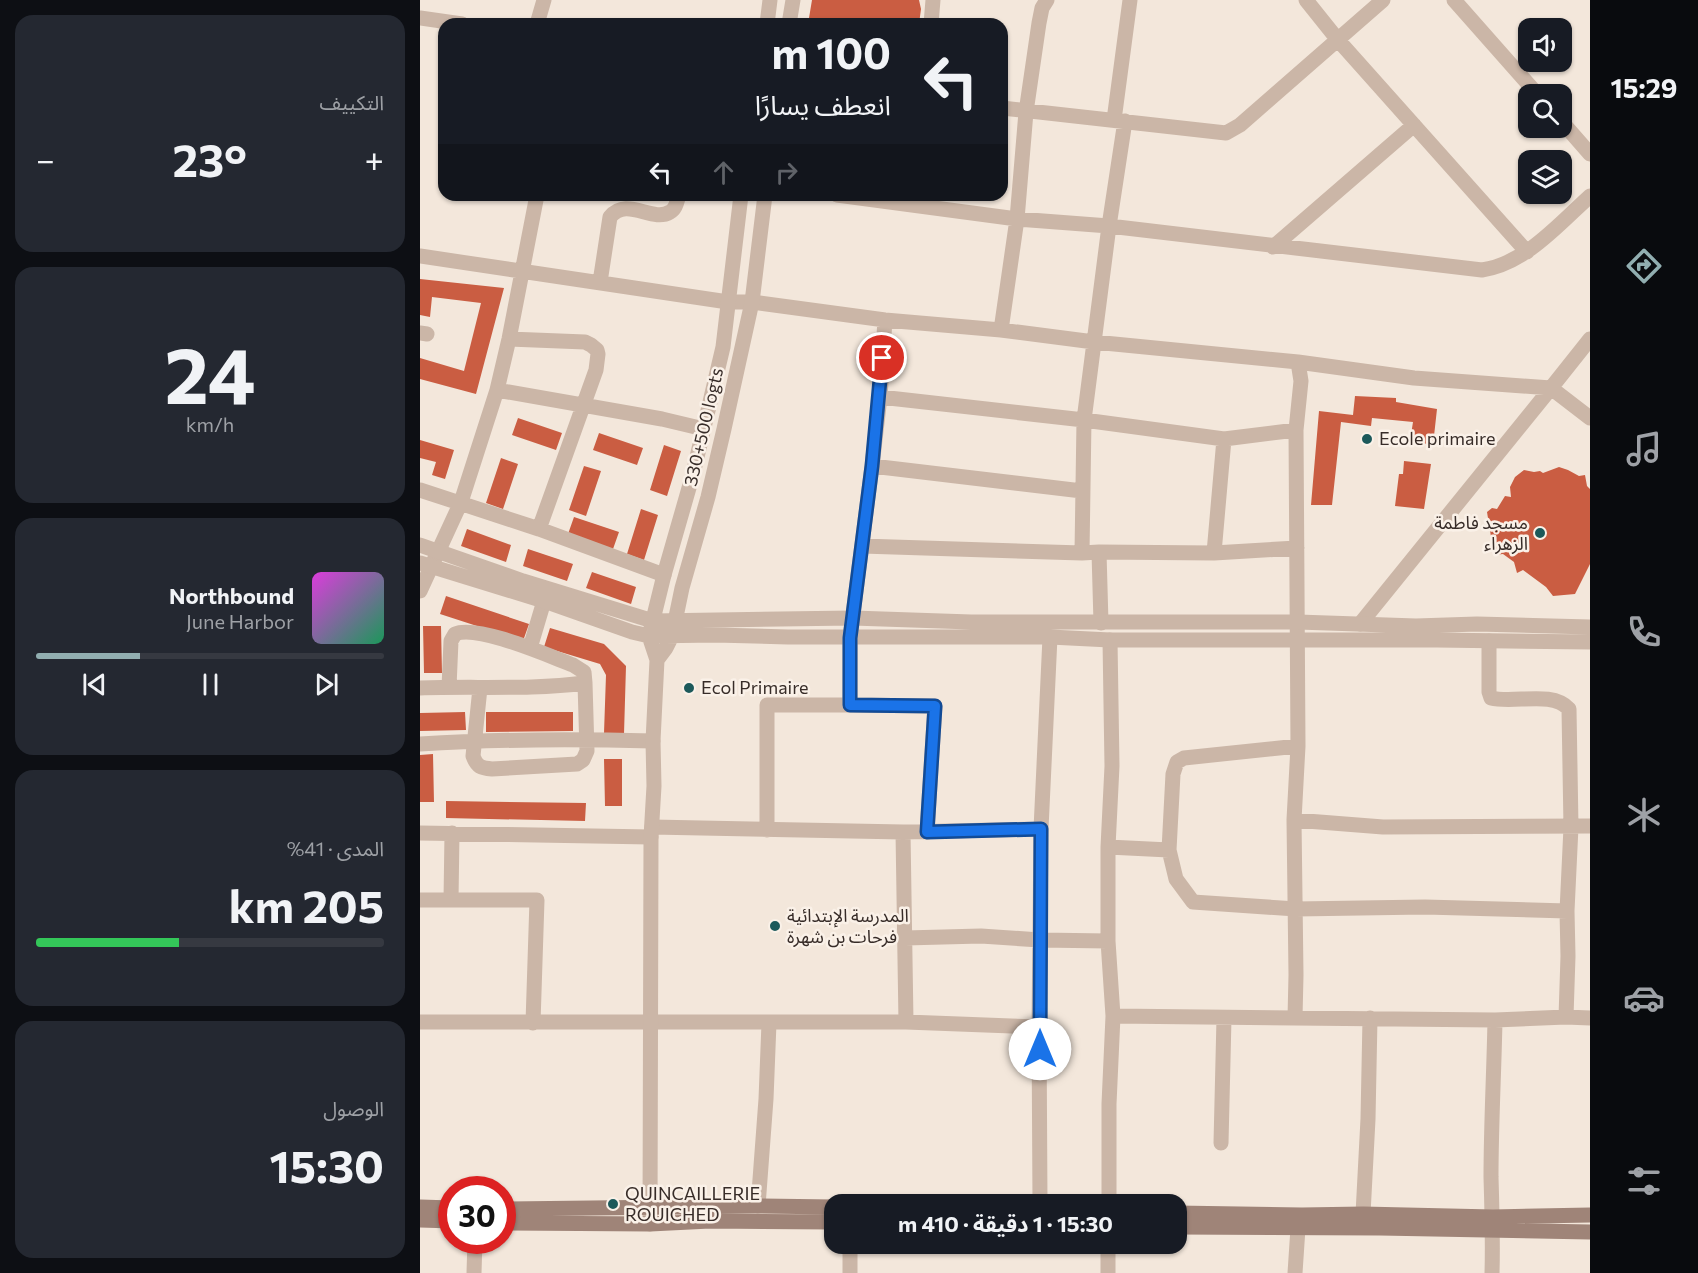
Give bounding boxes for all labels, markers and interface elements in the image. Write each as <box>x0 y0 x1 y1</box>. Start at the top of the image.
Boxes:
map controls <box>1518 18 1572 204</box>
button: sound <box>1518 18 1572 72</box>
text: 100 m <box>771 26 891 78</box>
icon: left <box>912 42 990 120</box>
text: 15:29 <box>1611 71 1677 104</box>
button: search <box>1518 84 1572 138</box>
text: انعطف يسارًا <box>755 88 891 121</box>
text: التكييف <box>320 90 384 114</box>
text: 23° <box>173 131 247 186</box>
text: − <box>36 138 55 179</box>
text: + <box>365 138 384 179</box>
button: layers <box>1518 150 1572 204</box>
icon: left <box>644 156 677 189</box>
icon: ahead <box>707 156 740 189</box>
icon: right <box>770 156 803 189</box>
icon: directions <box>1623 245 1665 287</box>
text: 24 <box>164 325 256 420</box>
pin <box>856 332 907 383</box>
icon: arrive <box>865 341 898 374</box>
street label: 330+500 logts <box>679 365 727 488</box>
text: km/h <box>186 412 234 436</box>
place label: Ecole primaire <box>1379 427 1495 449</box>
icon: music <box>1623 428 1665 470</box>
marker: Ecole primaire <box>1360 432 1374 446</box>
place label: مسجد فاطمة الزهراء <box>1434 511 1528 555</box>
marker: مسجد فاطمة الزهراء <box>1533 526 1547 540</box>
text: Northbound <box>169 582 294 609</box>
text: June Harbor <box>186 609 294 633</box>
icon: phone <box>1623 611 1665 653</box>
icon: previous <box>78 668 111 701</box>
icon: pause <box>194 668 227 701</box>
icon: next <box>310 668 343 701</box>
place label: Ecol Primaire <box>701 676 809 698</box>
marker: Ecol Primaire <box>682 681 696 695</box>
icon: climate <box>1623 794 1665 836</box>
text: المدى · 41% <box>287 836 384 860</box>
text: 205 km <box>229 877 384 932</box>
place label: المدرسة الإبتدائية فرحات بن شهرة <box>787 904 909 948</box>
marker: المدرسة الإبتدائية فرحات بن شهرة <box>768 919 782 933</box>
icon: car <box>1623 977 1665 1019</box>
position arrow <box>1008 1017 1072 1081</box>
text: الوصول <box>323 1096 384 1120</box>
text: 15:30 <box>269 1137 384 1192</box>
icon: filters <box>1623 1160 1665 1202</box>
speed limit sign: 30 <box>438 1176 516 1254</box>
place label: QUINCAILLERIE ROUICHED <box>625 1182 760 1225</box>
marker: QUINCAILLERIE ROUICHED <box>606 1197 620 1211</box>
text: 15:30 · 1 دقيقة · 410 m <box>898 1210 1113 1237</box>

